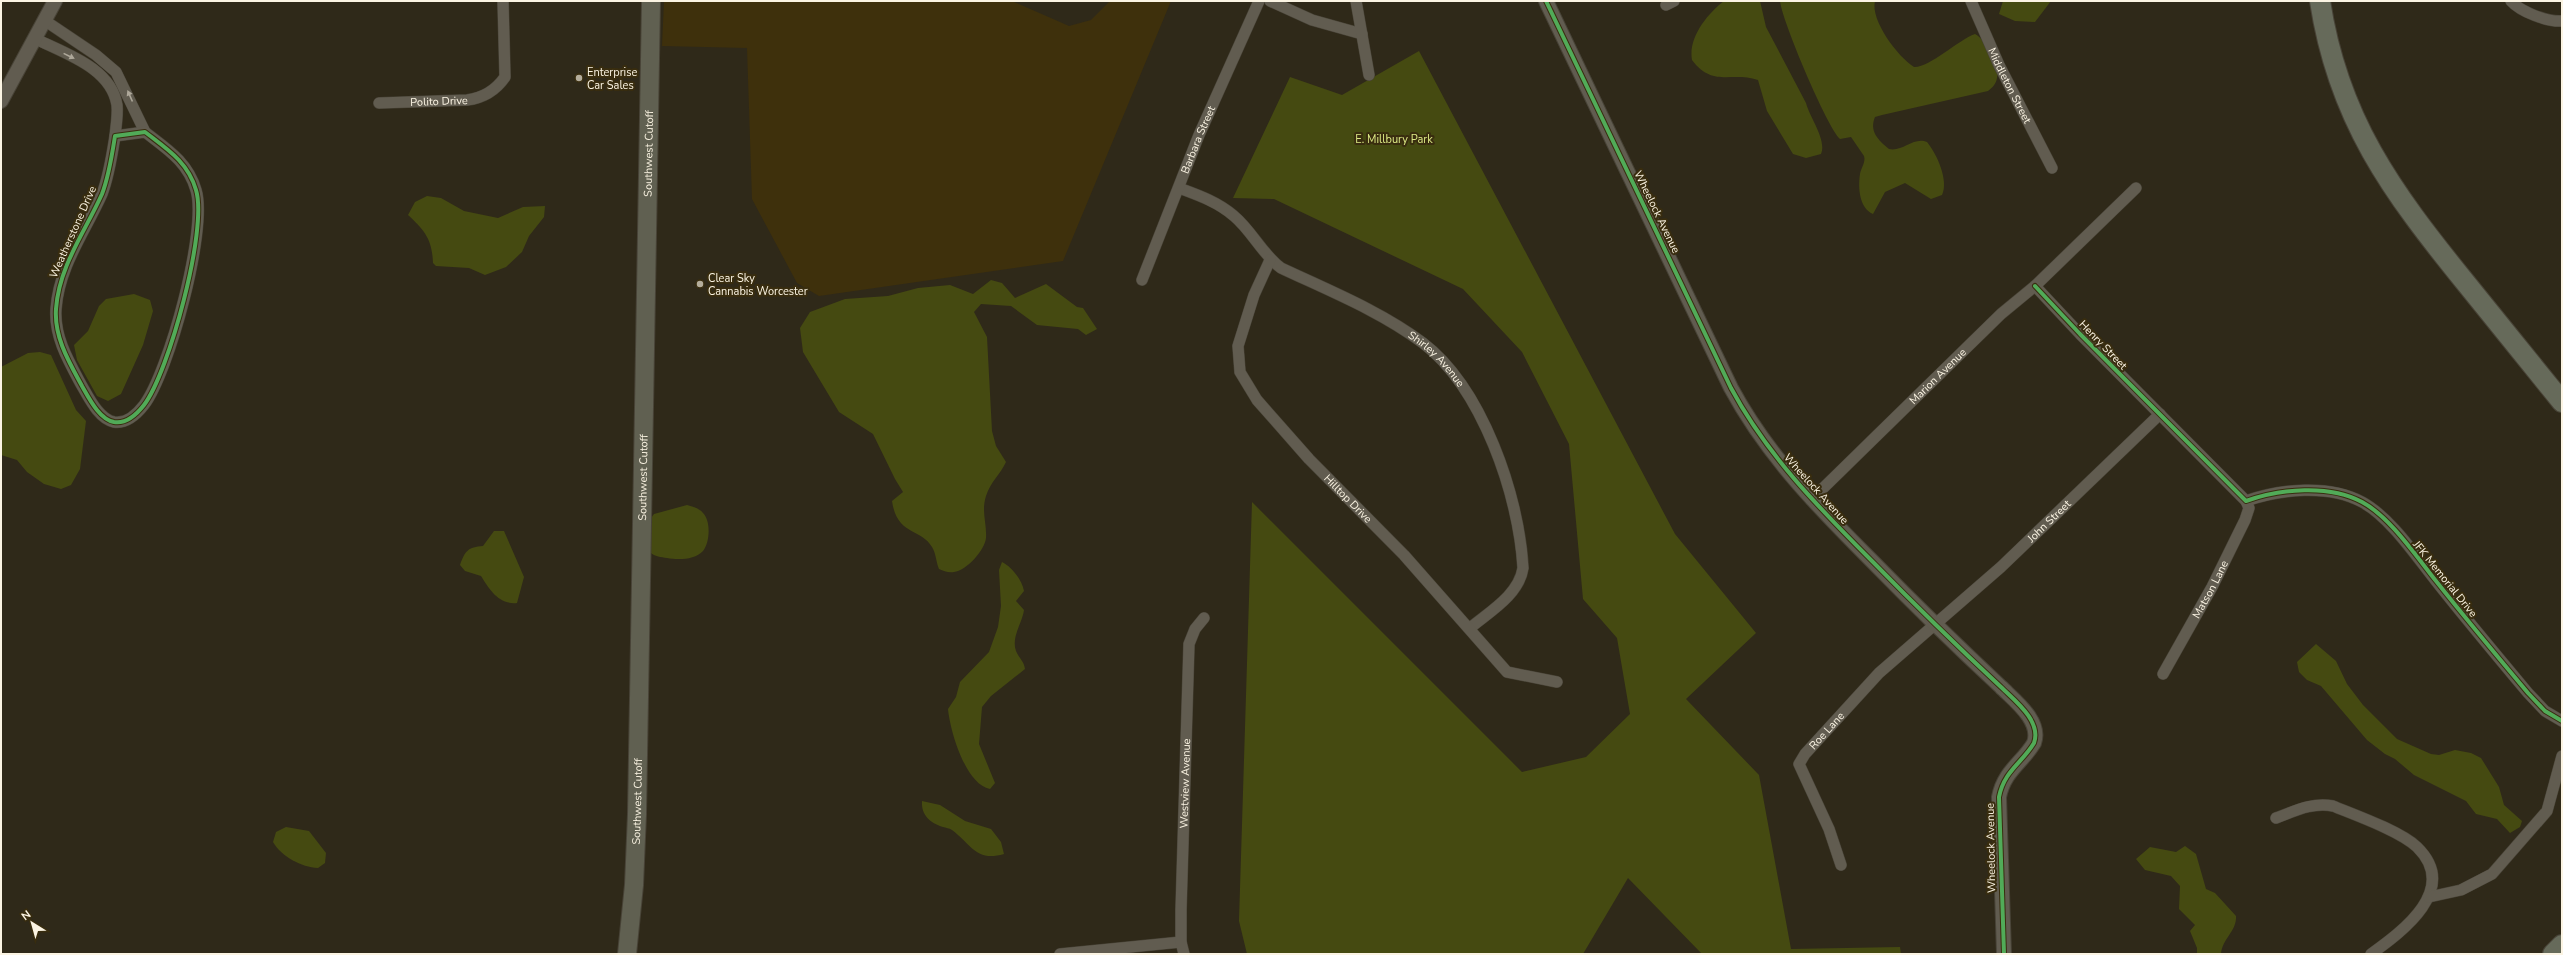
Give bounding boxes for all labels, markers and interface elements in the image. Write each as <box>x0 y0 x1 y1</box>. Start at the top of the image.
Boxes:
street label: Middleton Street <box>1985 45 2035 126</box>
one-way arrow <box>63 53 74 59</box>
place label: Enterprise Car Sales <box>587 65 637 93</box>
marker: Enterprise Car Sales <box>574 73 584 83</box>
one-way arrow <box>127 91 133 102</box>
street label: Polito Drive <box>410 92 468 109</box>
street label: Barbara Street <box>1177 103 1219 176</box>
street label: Southwest Cutoff <box>640 110 657 197</box>
park label: E. Millbury Park <box>1355 132 1433 147</box>
street label: Wheelock Avenue <box>1630 168 1684 256</box>
street label: Weatherstone Drive <box>46 184 100 280</box>
place label: Clear Sky Cannabis Worcester <box>708 271 808 299</box>
marker: Clear Sky Cannabis Worcester <box>695 279 705 289</box>
street label: Henry Street <box>2076 317 2130 373</box>
street label: Shirley Avenue <box>1405 327 1468 390</box>
street label: Marion Avenue <box>1906 345 1969 408</box>
street label: Southwest Cutoff <box>635 434 651 521</box>
street label: Wheelock Avenue <box>1780 450 1852 528</box>
street label: Hilltop Drive <box>1321 471 1376 526</box>
street label: John Street <box>2023 496 2074 546</box>
street label: JFK Memorial Drive <box>2409 537 2481 621</box>
street label: Matson Lane <box>2188 558 2232 621</box>
street label: Roe Lane <box>1805 708 1848 753</box>
street label: Westview Avenue <box>1176 738 1194 829</box>
street label: Southwest Cutoff <box>628 758 645 845</box>
street label: Wheelock Avenue <box>1983 803 1999 893</box>
north arrow <box>12 903 52 943</box>
text: N <box>18 907 34 924</box>

